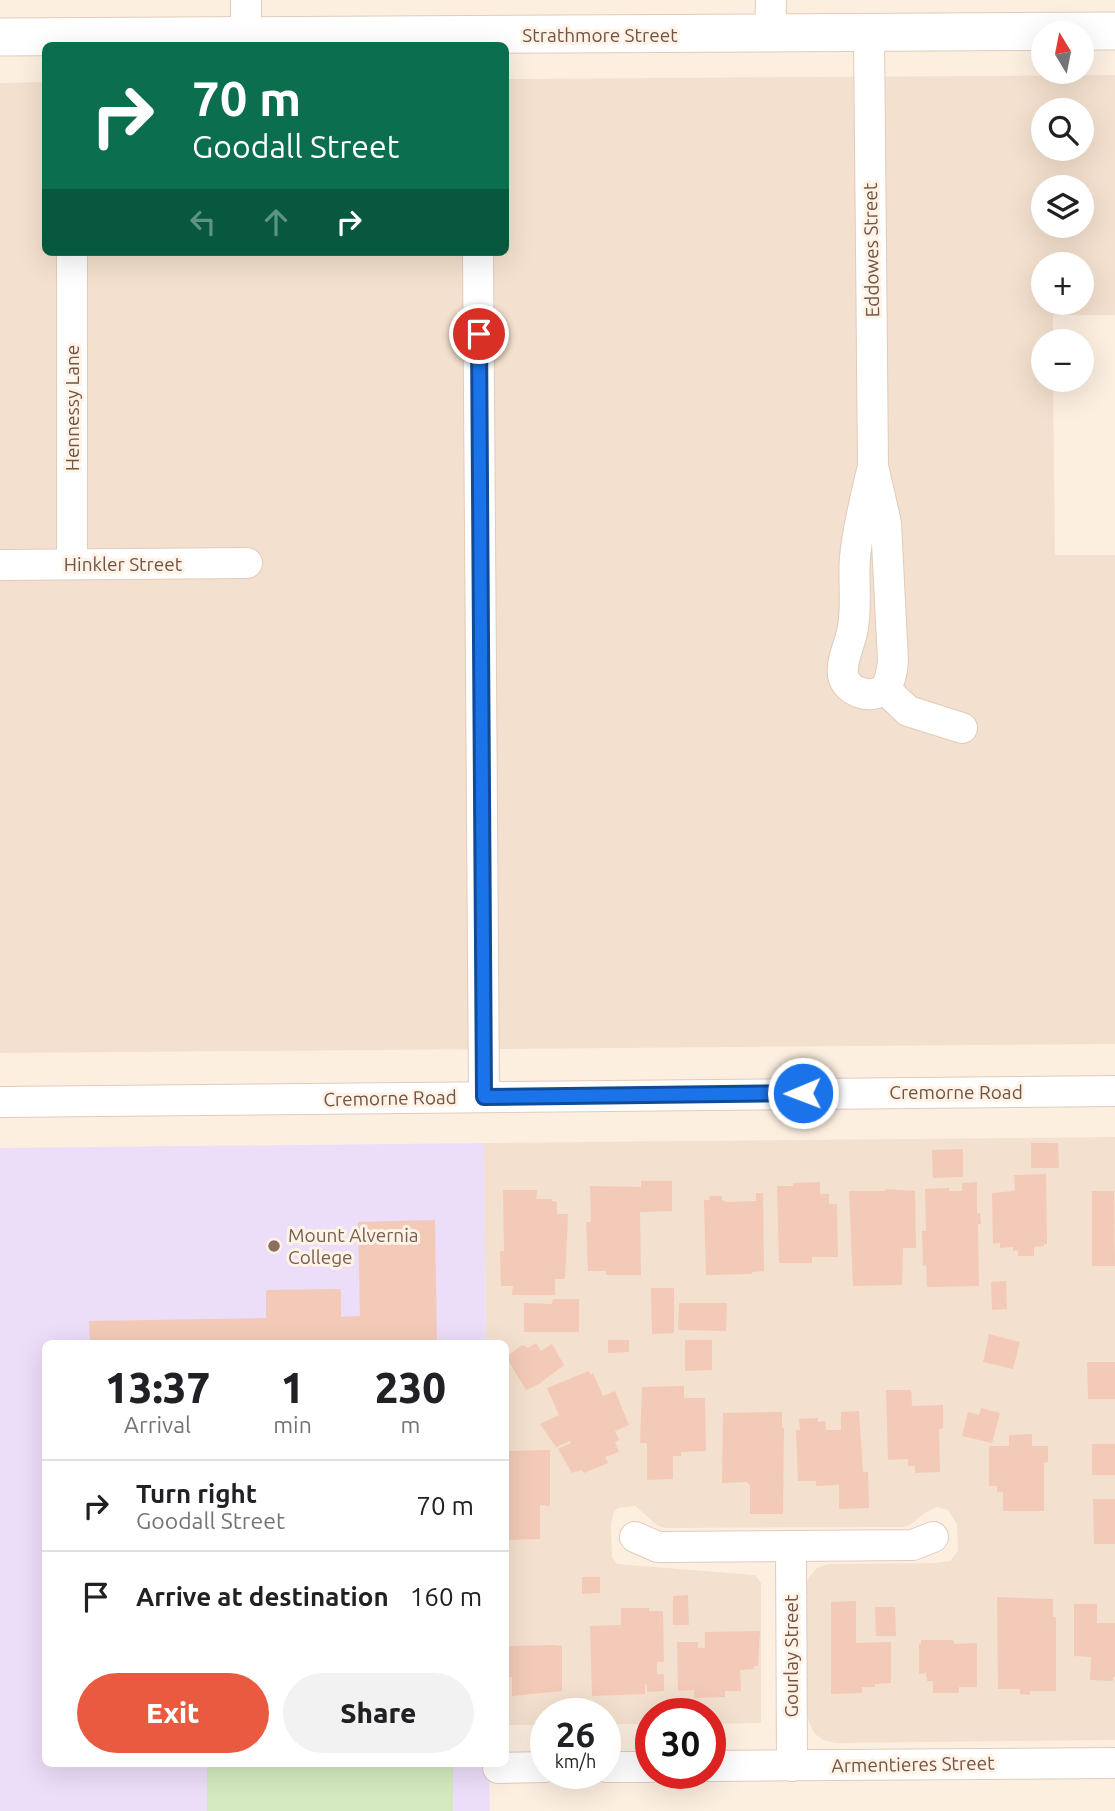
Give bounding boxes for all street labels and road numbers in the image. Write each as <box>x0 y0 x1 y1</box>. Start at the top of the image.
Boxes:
street label: Strathmore Street <box>522 24 678 46</box>
street label: Eddowes Street <box>859 182 883 318</box>
street label: Hennessy Lane <box>61 345 83 471</box>
street label: Hinkler Street <box>64 553 183 575</box>
street label: Cremorne Road <box>889 1081 1023 1103</box>
street label: Cremorne Road <box>323 1086 457 1110</box>
street label: Gourlay Street <box>780 1594 802 1718</box>
street label: Armentieres Street <box>831 1752 995 1776</box>

